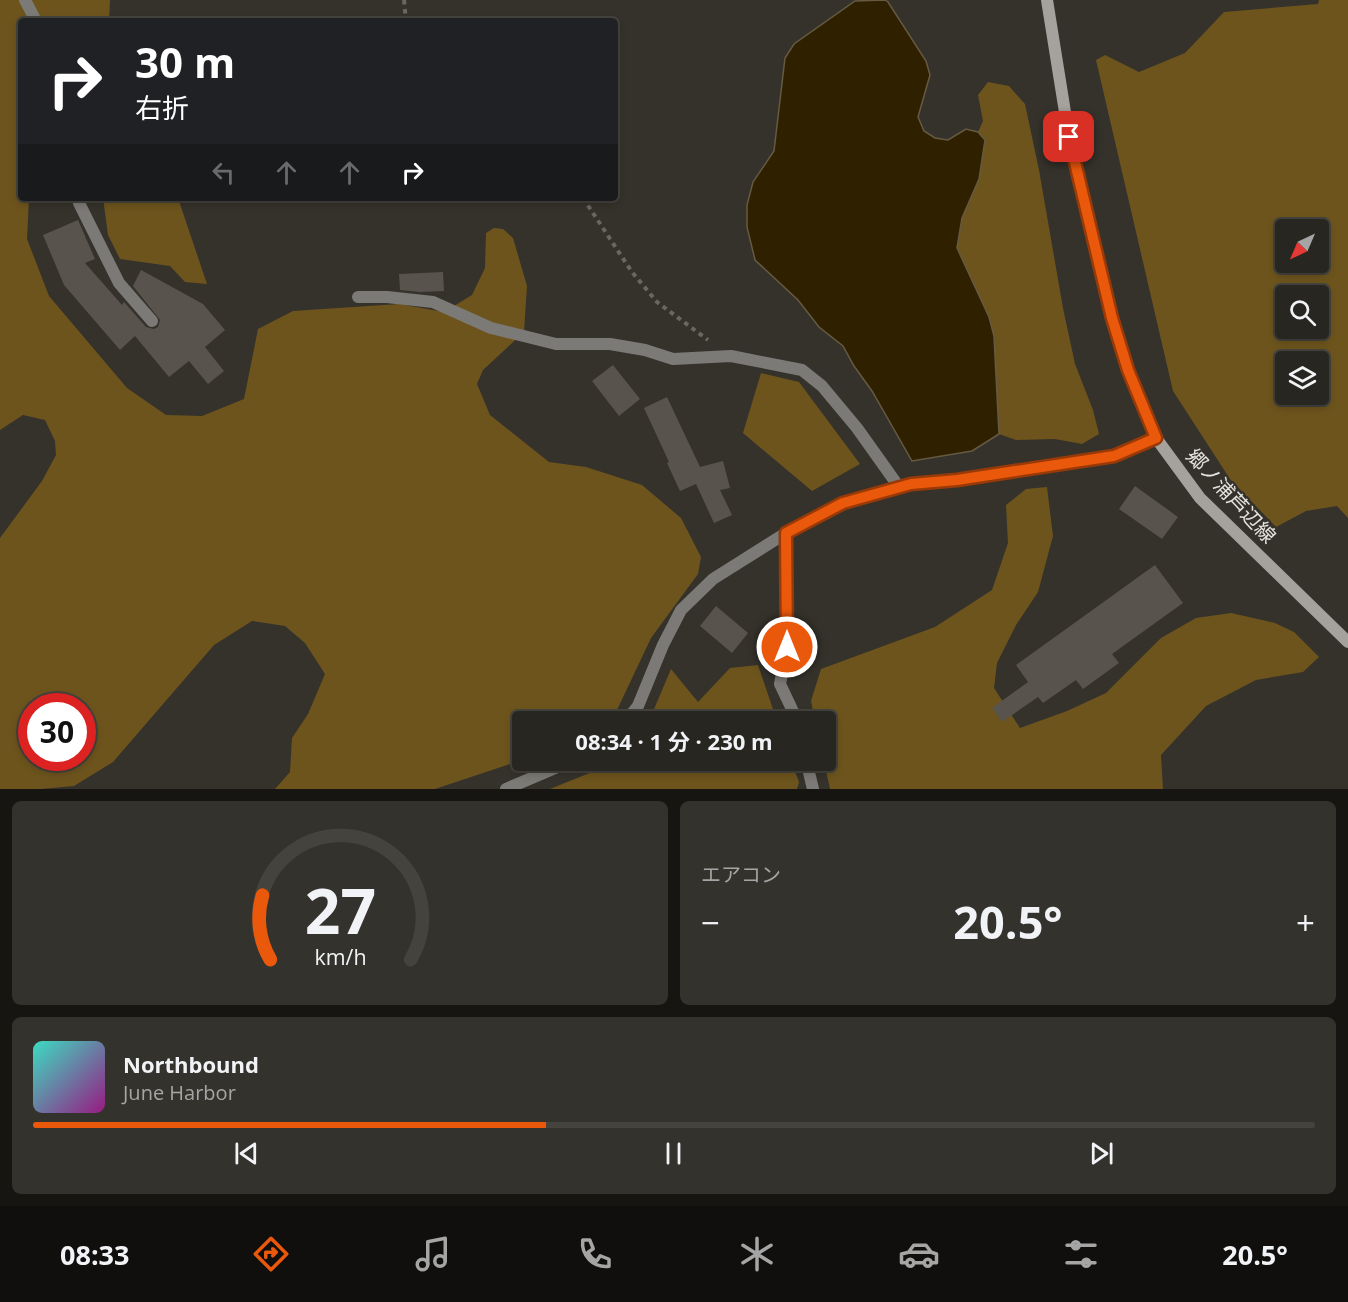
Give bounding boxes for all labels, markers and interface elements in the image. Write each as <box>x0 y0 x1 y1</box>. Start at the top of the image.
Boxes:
text: 30 m <box>135 33 235 90</box>
icon: right <box>36 42 114 120</box>
text: 右折 <box>135 89 189 126</box>
pin <box>1043 111 1094 162</box>
icon: arrive <box>1052 120 1085 153</box>
icon: left <box>207 156 240 189</box>
icon: ahead <box>270 156 303 189</box>
icon: ahead <box>333 156 366 189</box>
icon: right <box>396 156 429 189</box>
north arrow <box>1275 219 1329 273</box>
map controls <box>1275 219 1329 405</box>
button: search <box>1275 285 1329 339</box>
button: layers <box>1275 351 1329 405</box>
street label: 郷ノ浦芦辺線 <box>1181 443 1282 549</box>
position arrow <box>755 615 819 679</box>
speed limit sign: 30 <box>18 693 96 771</box>
text: 08:34 · 1 分 · 230 m <box>575 726 773 756</box>
text: エアコン <box>701 861 781 888</box>
text: 27 <box>304 867 376 952</box>
text: 20.5° <box>953 891 1063 952</box>
text: − <box>701 900 720 945</box>
text: + <box>1296 900 1315 945</box>
text: km/h <box>314 942 366 971</box>
text: Northbound <box>123 1049 259 1079</box>
text: June Harbor <box>123 1079 236 1106</box>
icon: previous <box>230 1137 263 1170</box>
icon: pause <box>657 1137 690 1170</box>
icon: next <box>1085 1137 1118 1170</box>
icon: directions <box>250 1233 292 1275</box>
icon: music <box>412 1233 454 1275</box>
icon: phone <box>574 1233 616 1275</box>
icon: climate <box>736 1233 778 1275</box>
icon: car <box>898 1233 940 1275</box>
icon: filters <box>1060 1233 1102 1275</box>
text: 08:33 <box>60 1236 130 1273</box>
text: 20.5° <box>1222 1236 1288 1273</box>

